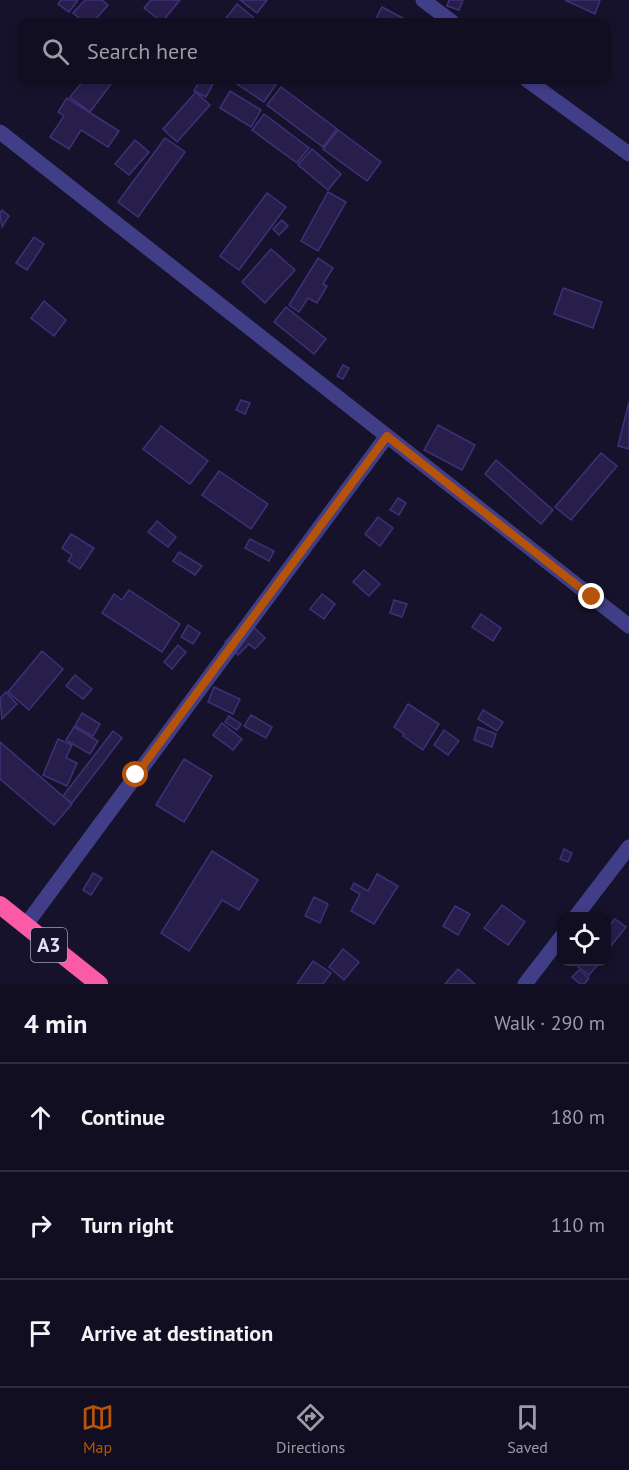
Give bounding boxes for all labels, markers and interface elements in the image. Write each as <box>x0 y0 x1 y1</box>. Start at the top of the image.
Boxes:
search box <box>18 18 611 84</box>
icon: search <box>39 35 72 68</box>
text: Search here <box>87 37 198 65</box>
route end <box>578 583 604 609</box>
route start <box>122 761 148 787</box>
map controls <box>557 912 611 966</box>
button: locate <box>557 912 611 966</box>
road number: A3 <box>31 928 67 962</box>
text: 4 min <box>24 1007 87 1040</box>
text: Walk · 290 m <box>494 1010 605 1036</box>
icon: ahead <box>24 1101 57 1134</box>
text: Continue <box>81 1103 165 1131</box>
text: 180 m <box>551 1104 605 1130</box>
icon: right <box>24 1209 57 1242</box>
text: Turn right <box>81 1211 173 1239</box>
text: 110 m <box>551 1212 605 1238</box>
icon: arrive <box>24 1317 57 1350</box>
text: Arrive at destination <box>81 1319 273 1347</box>
tab: Map <box>81 1401 114 1457</box>
tab: Directions <box>276 1401 345 1457</box>
tab: Saved <box>507 1401 548 1457</box>

